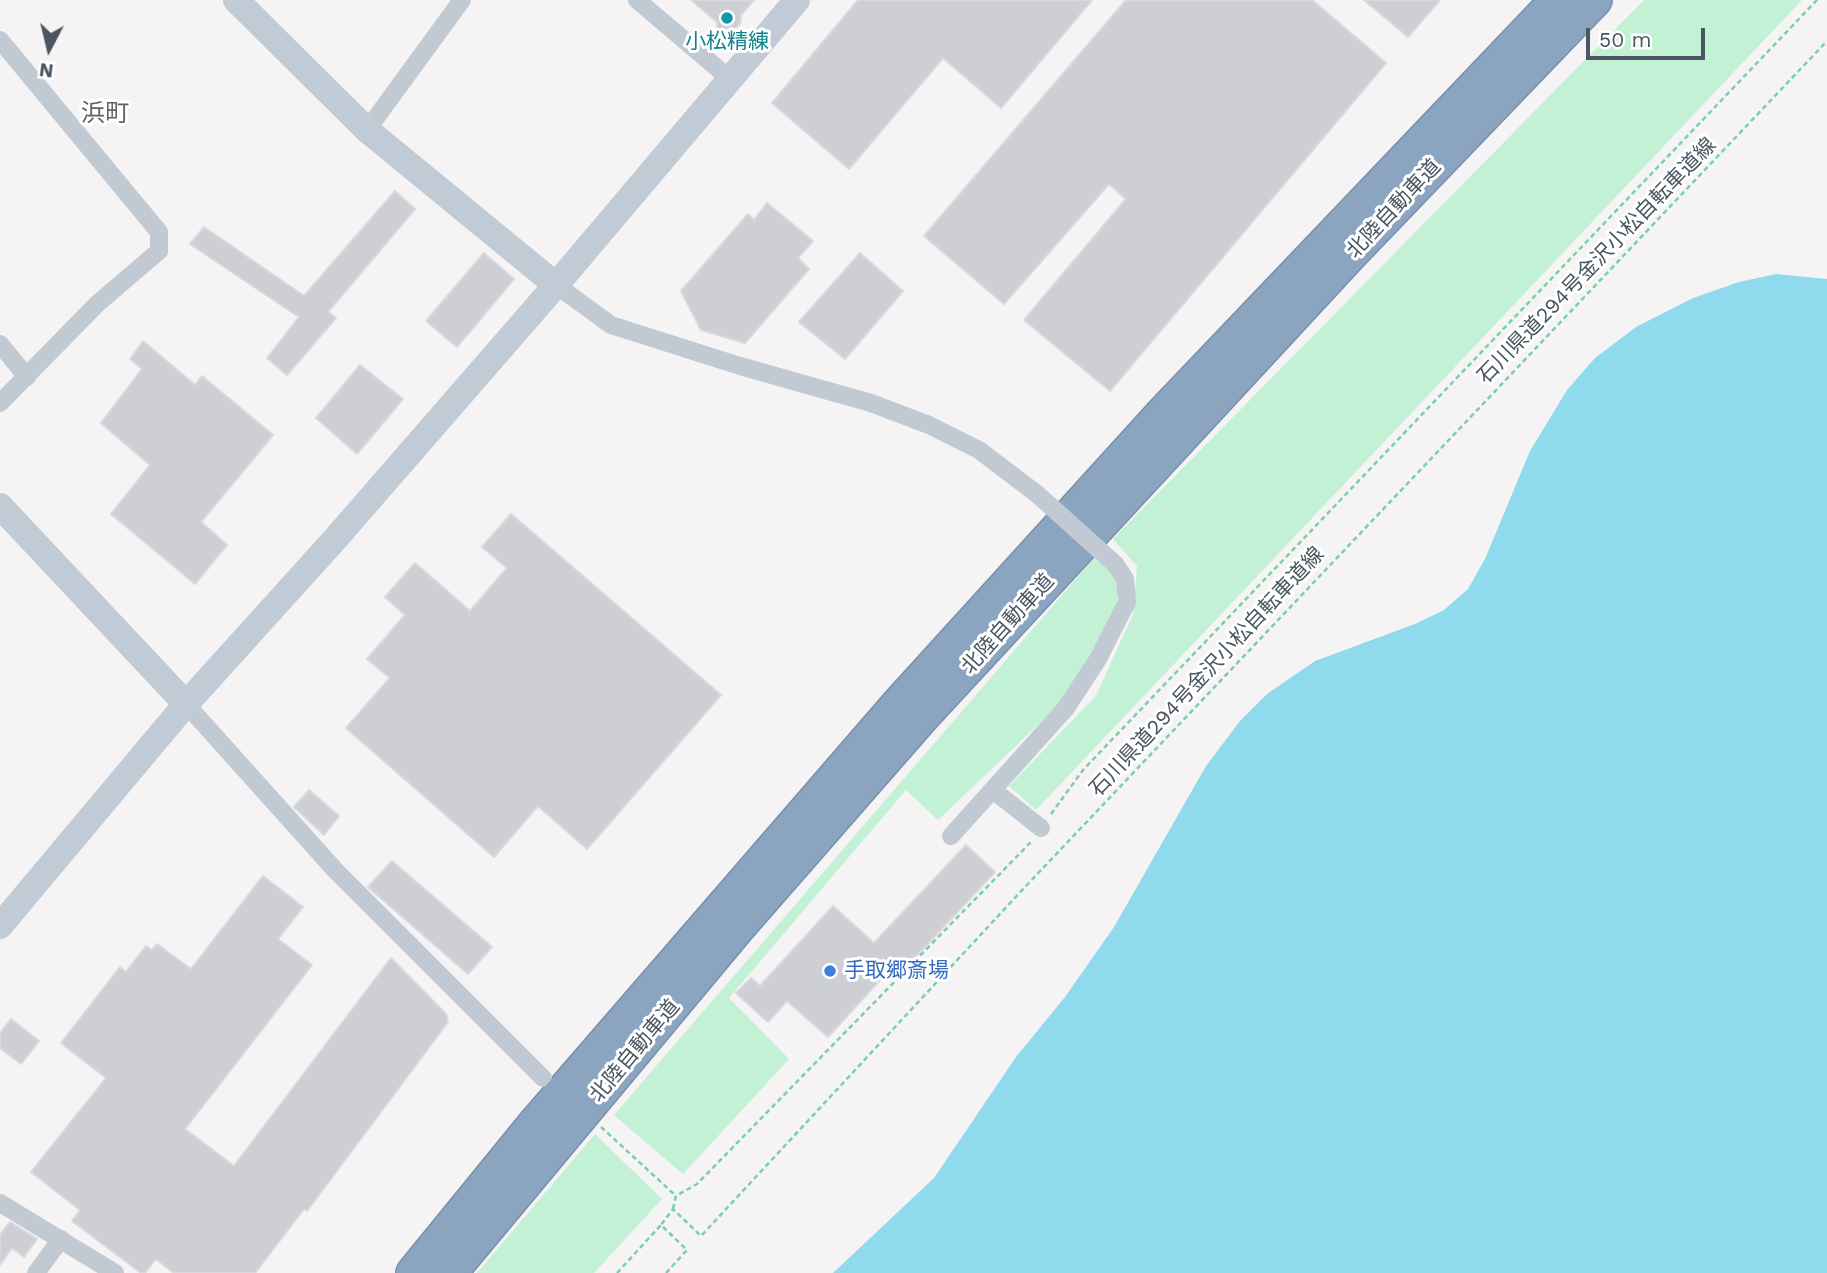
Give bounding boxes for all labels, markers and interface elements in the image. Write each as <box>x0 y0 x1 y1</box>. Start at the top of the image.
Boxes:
marker: 小松精練 <box>719 10 735 26</box>
north arrow <box>14 14 84 84</box>
scale bar <box>1589 14 1708 58</box>
text: 50 m <box>1599 27 1651 52</box>
place label: 小松精練 <box>685 29 769 55</box>
text: N <box>38 58 55 83</box>
district label: 浜町 <box>81 100 129 128</box>
street label: 石川県道294号金沢小松自転車道線 <box>1473 133 1721 389</box>
street label: 北陸自動車道 <box>1342 154 1446 264</box>
street label: 石川県道294号金沢小松自転車道線 <box>1085 542 1329 802</box>
street label: 北陸自動車道 <box>956 569 1060 679</box>
place label: 手取郷斎場 <box>844 958 949 984</box>
marker: 手取郷斎場 <box>822 963 838 979</box>
street label: 北陸自動車道 <box>585 995 685 1107</box>

